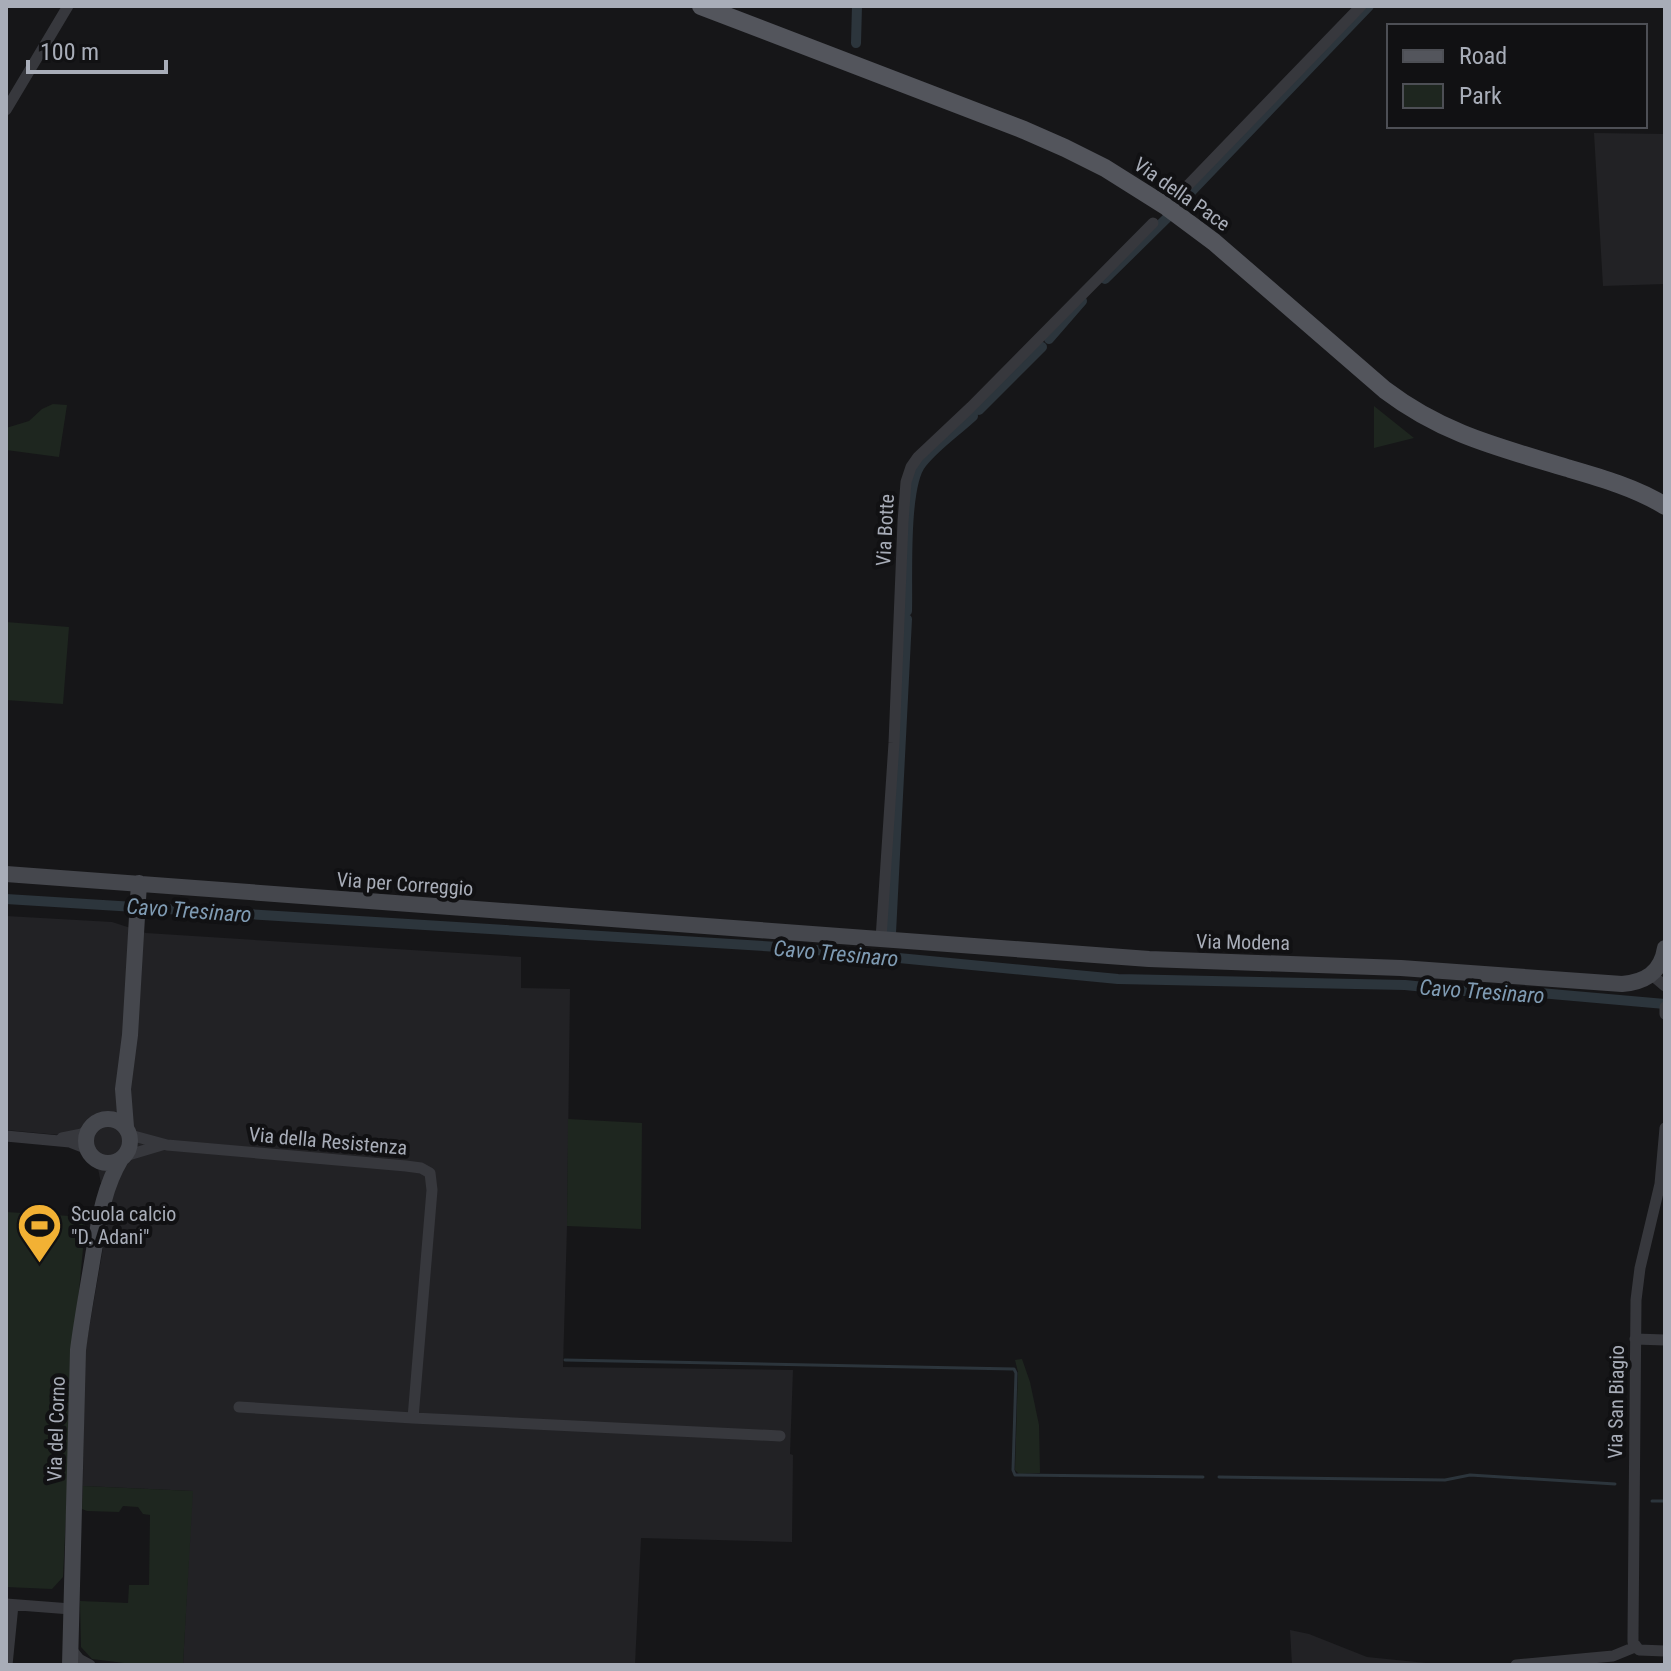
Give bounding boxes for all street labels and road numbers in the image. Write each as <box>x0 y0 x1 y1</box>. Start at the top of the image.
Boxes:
street label: Via della Pace <box>1129 152 1235 236</box>
street label: Via Botte <box>871 493 899 567</box>
street label: Via per Correggio <box>336 867 474 901</box>
street label: Via Modena <box>1196 929 1290 955</box>
street label: Via della Resistenza <box>248 1122 408 1160</box>
street label: Via San Biagio <box>1603 1345 1629 1459</box>
street label: Via del Corno <box>42 1376 70 1482</box>

